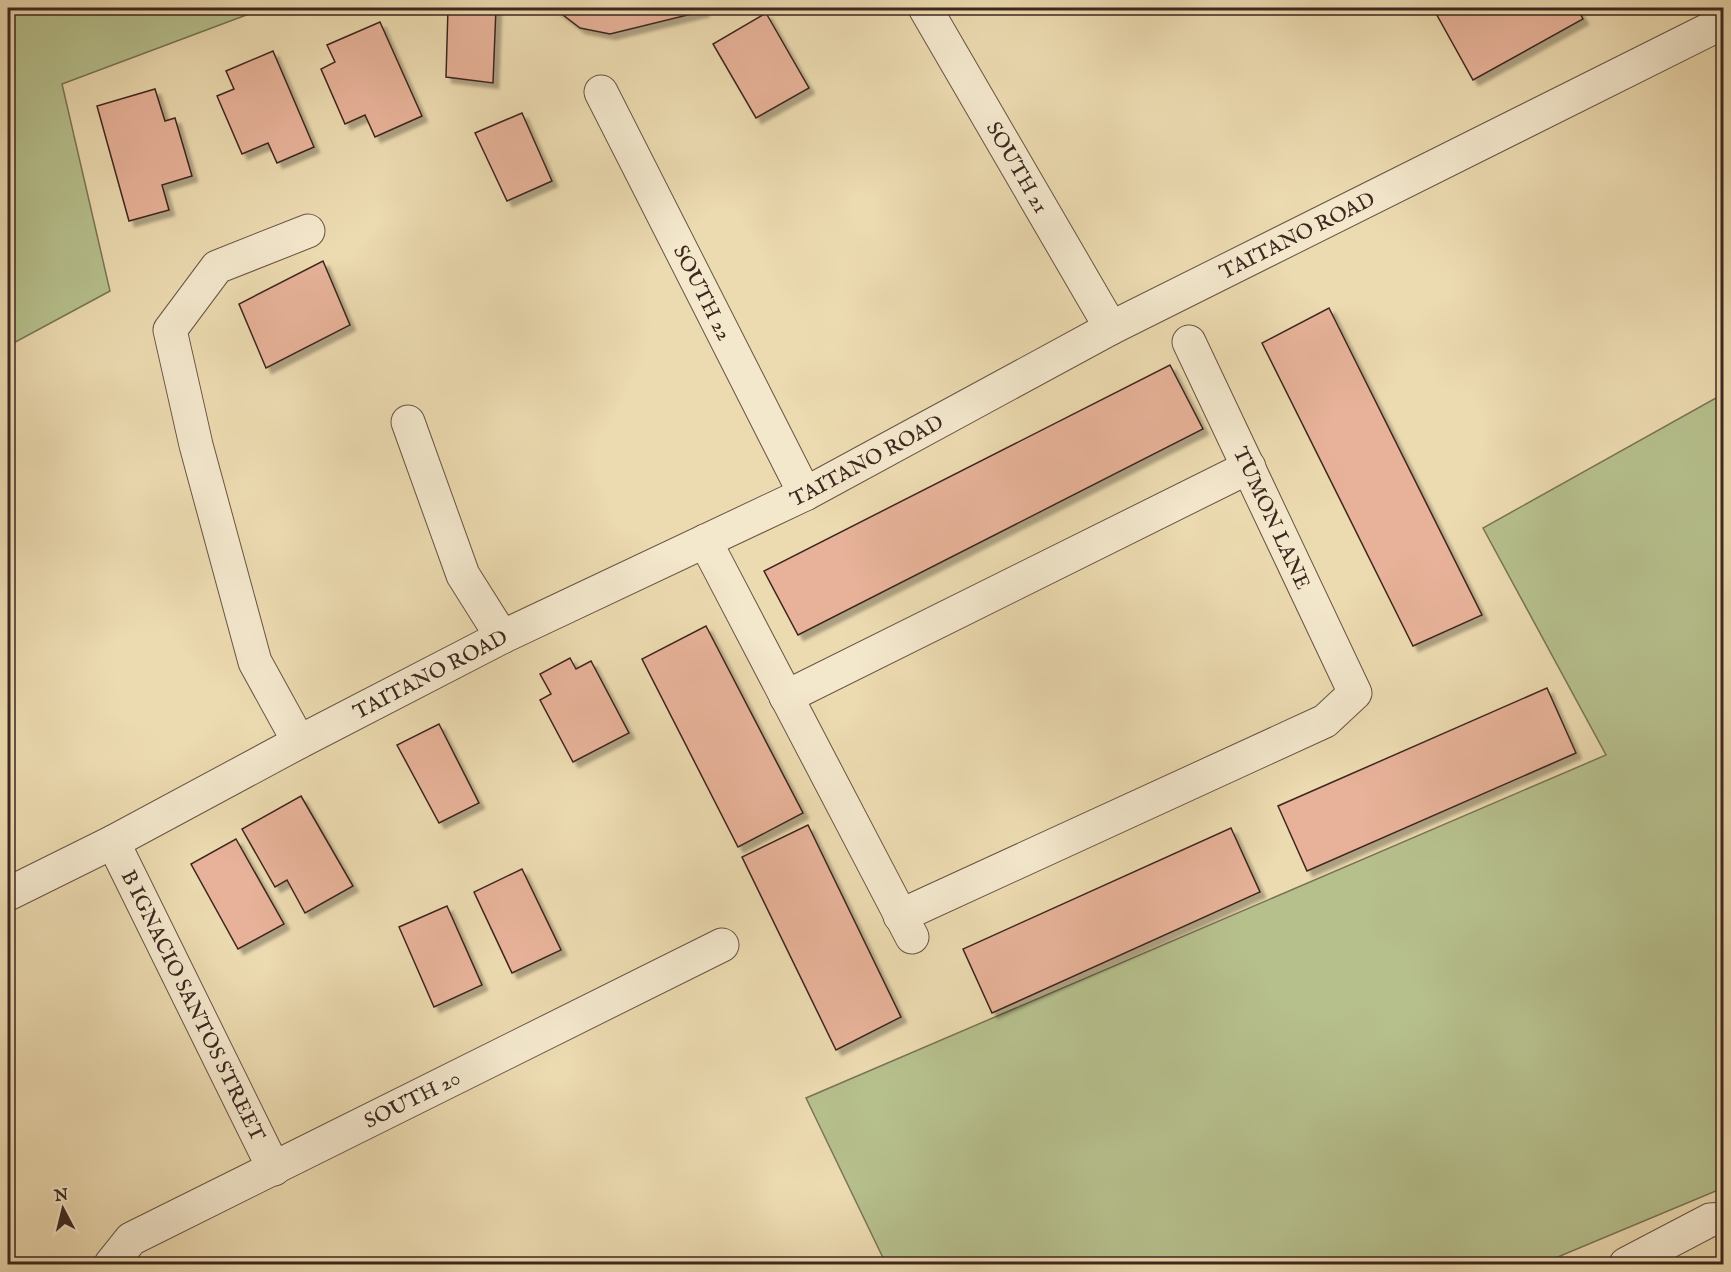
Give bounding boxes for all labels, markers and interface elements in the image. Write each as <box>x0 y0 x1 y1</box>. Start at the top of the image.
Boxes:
street label: SOUTH 21 <box>979 117 1053 219</box>
street label: TAITANO ROAD <box>1215 186 1380 287</box>
street label: SOUTH 22 <box>666 241 737 346</box>
street label: TAITANO ROAD <box>786 409 949 514</box>
street label: TUMON LANE <box>1226 443 1316 594</box>
street label: TAITANO ROAD <box>349 624 513 727</box>
street label: B IGNACIO SANTOS STREET <box>114 866 271 1147</box>
street label: SOUTH 20 <box>360 1065 465 1136</box>
north arrow <box>33 1179 93 1239</box>
text: N <box>52 1185 70 1207</box>

